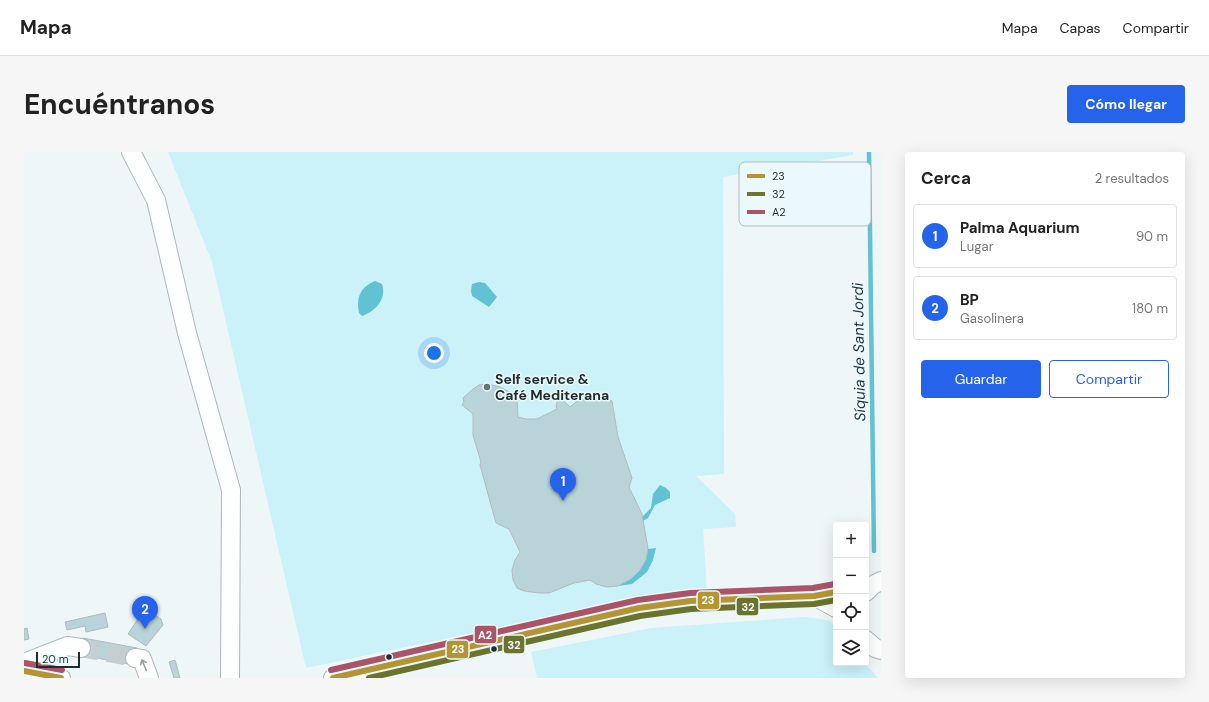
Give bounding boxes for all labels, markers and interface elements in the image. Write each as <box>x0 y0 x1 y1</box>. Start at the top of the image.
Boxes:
text: Mapa <box>20 15 72 40</box>
text: Mapa <box>1002 19 1038 37</box>
text: Capas <box>1060 19 1101 37</box>
text: Compartir <box>1123 19 1189 37</box>
button: Cómo llegar <box>1067 85 1185 123</box>
text: Encuéntranos <box>24 86 215 123</box>
legend <box>739 162 871 226</box>
text: Cerca <box>921 167 971 189</box>
text: 23 <box>772 169 785 183</box>
text: 2 resultados <box>1095 170 1169 187</box>
text: 32 <box>772 187 785 201</box>
text: A2 <box>772 205 786 219</box>
text: Palma Aquarium <box>960 218 1080 238</box>
text: 1 <box>933 228 937 245</box>
text: 90 m <box>1136 228 1168 245</box>
text: Lugar <box>960 238 993 255</box>
water label: Síquia de Sant Jordi <box>848 282 870 421</box>
text: BP <box>960 290 979 310</box>
text: 2 <box>931 300 939 317</box>
text: 180 m <box>1132 300 1168 317</box>
text: Gasolinera <box>960 310 1024 327</box>
your location <box>424 343 444 363</box>
button: Guardar <box>921 360 1041 398</box>
button: Compartir <box>1049 360 1169 398</box>
place label: Self service & Café Mediterana <box>495 370 609 404</box>
marker: Self service & Café Mediterana <box>482 382 492 392</box>
pin: 1 <box>550 468 576 501</box>
map controls <box>833 522 869 666</box>
button: + <box>833 522 869 558</box>
button: − <box>833 558 869 594</box>
line badge: 23 <box>697 591 720 610</box>
text: 23 <box>702 593 714 607</box>
button: locate <box>833 594 869 630</box>
pin: 2 <box>132 596 158 629</box>
line badge: 32 <box>736 597 759 616</box>
text: 32 <box>742 600 754 614</box>
line badge: A2 <box>474 625 497 644</box>
text: A2 <box>478 628 492 642</box>
button: layers <box>833 630 869 666</box>
line badge: 32 <box>503 635 525 654</box>
text: 32 <box>508 638 520 652</box>
line badge: 23 <box>446 640 469 659</box>
text: 23 <box>452 642 464 656</box>
unlabelled marker <box>489 644 499 654</box>
scale bar <box>36 650 80 669</box>
text: 20 m <box>42 652 68 666</box>
unlabelled marker <box>384 652 394 662</box>
one-way arrow <box>140 660 147 672</box>

